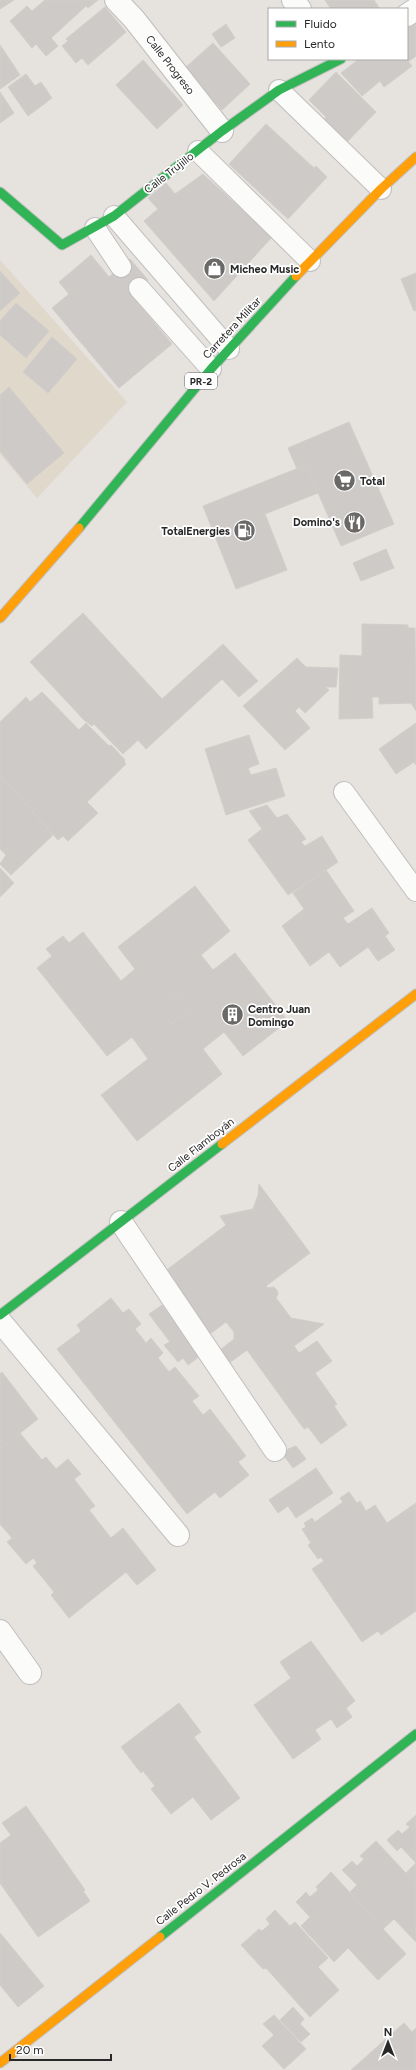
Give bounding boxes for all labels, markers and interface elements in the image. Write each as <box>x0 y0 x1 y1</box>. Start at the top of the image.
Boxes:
legend <box>268 8 408 60</box>
text: Fluido <box>304 17 337 31</box>
street label: Calle Progreso <box>143 33 197 97</box>
text: Lento <box>304 37 335 51</box>
street label: Calle Trujillo <box>142 150 196 196</box>
shop icon: Micheo Music <box>202 256 228 282</box>
place label: Micheo Music <box>230 263 299 276</box>
street label: Carretera Militar <box>200 294 264 361</box>
road number: PR-2 <box>185 373 217 389</box>
supermarket icon: Total <box>331 468 357 494</box>
place label: Total <box>360 475 385 488</box>
restaurant icon: Domino's <box>342 509 368 535</box>
place label: Domino's <box>293 516 340 529</box>
fuel station icon: TotalEnergies <box>232 518 258 544</box>
place label: TotalEnergies <box>161 525 230 538</box>
building icon: Centro Juan Domingo <box>220 1002 246 1028</box>
place label: Centro Juan Domingo <box>248 1003 310 1029</box>
street label: Calle Flamboyán <box>165 1115 237 1175</box>
street label: Calle Pedro V. Pedrosa <box>153 1850 249 1928</box>
north arrow <box>368 2022 408 2062</box>
text: N <box>384 2026 392 2039</box>
scale bar <box>10 2036 111 2062</box>
text: 20 m <box>16 2043 44 2057</box>

